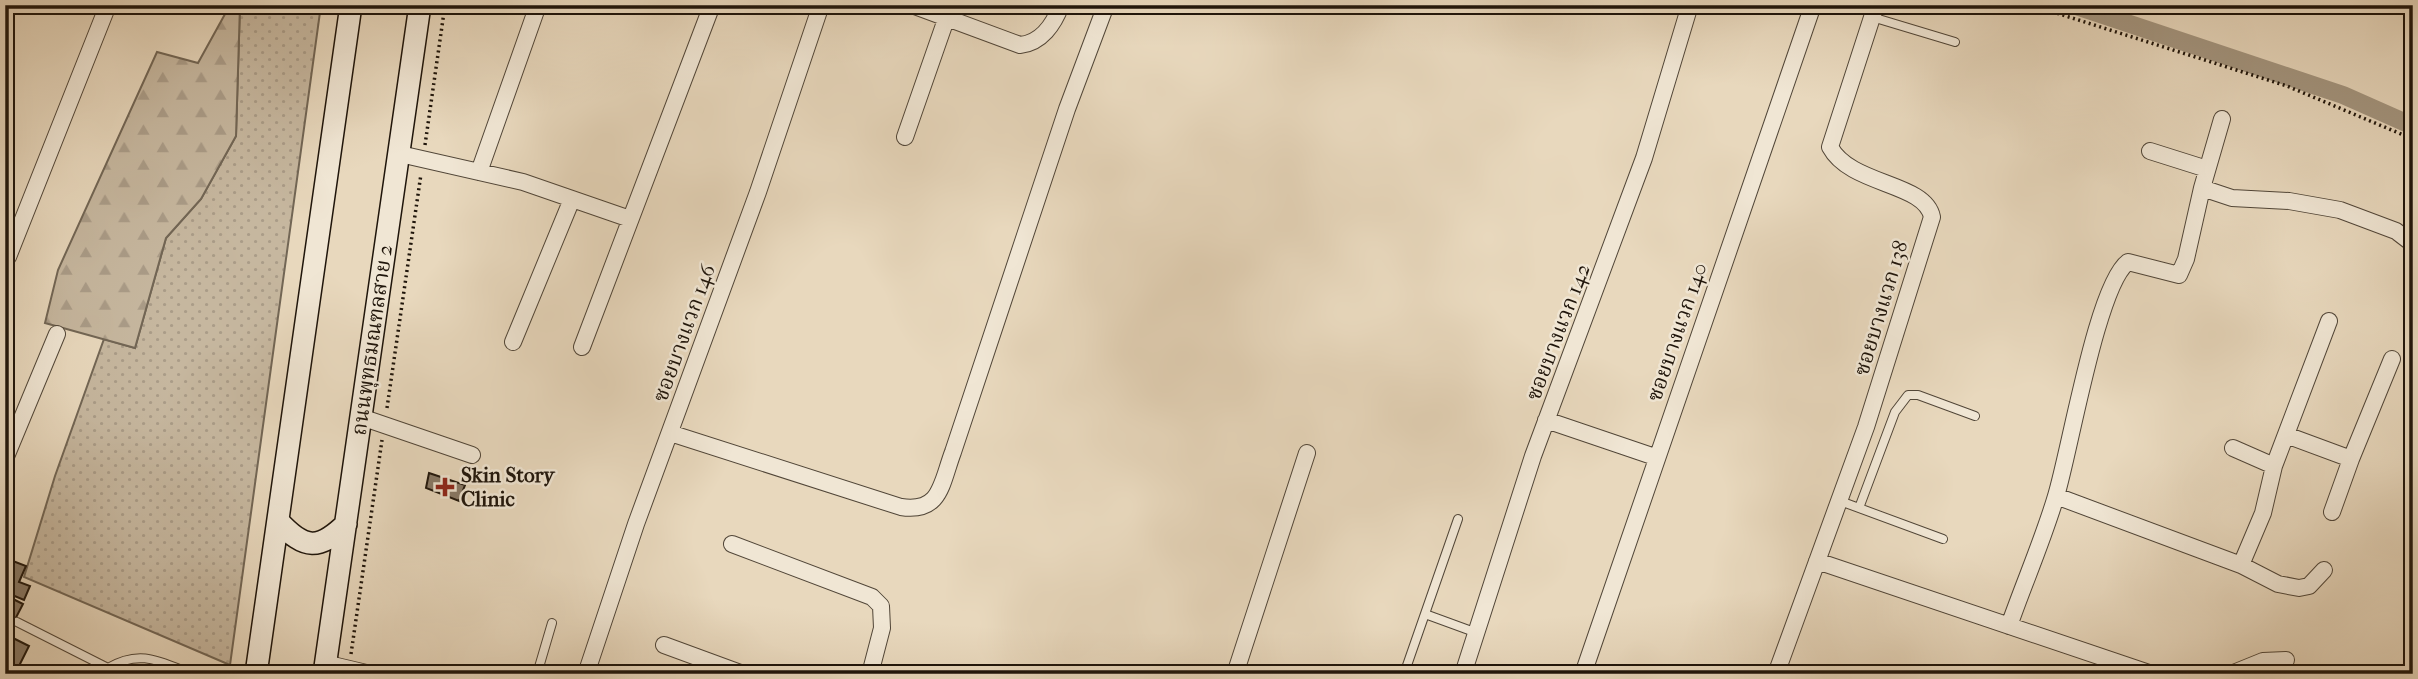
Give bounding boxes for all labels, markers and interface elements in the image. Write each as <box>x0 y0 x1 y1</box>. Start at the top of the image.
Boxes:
street label: ซอยบางแวก 138 <box>1849 238 1913 378</box>
street label: ถนนพุทธมณฑลสาย 2 <box>347 243 399 437</box>
street label: ซอยบางแวก 146 <box>648 260 720 405</box>
street label: ซอยบางแวก 142 <box>1521 260 1595 404</box>
street label: ซอยบางแวก 140 <box>1642 260 1712 404</box>
place label: Skin Story Clinic <box>461 463 556 511</box>
marker: Skin Story Clinic <box>435 477 455 497</box>

